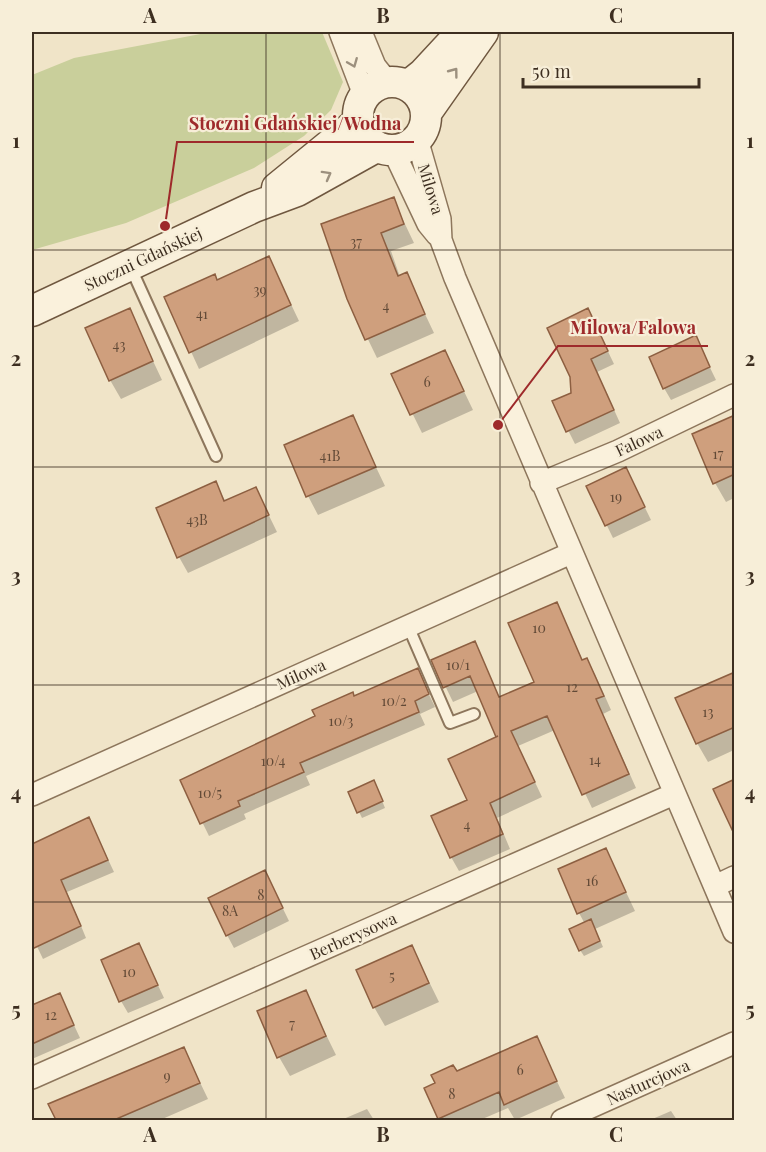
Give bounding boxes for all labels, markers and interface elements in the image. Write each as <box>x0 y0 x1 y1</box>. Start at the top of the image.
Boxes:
text: A <box>142 1 157 28</box>
text: B <box>376 1 390 28</box>
text: C <box>609 1 623 28</box>
scale bar <box>523 51 698 89</box>
one-way arrow <box>346 57 358 68</box>
text: 50 m <box>532 59 571 83</box>
one-way arrow <box>446 67 457 78</box>
callout: Stoczni Gdańskiej/Wodna <box>177 106 414 142</box>
text: Stoczni Gdańskiej/Wodna <box>189 111 402 135</box>
text: 1 <box>12 126 20 153</box>
text: 1 <box>746 126 754 153</box>
street label: Milowa <box>414 161 449 217</box>
one-way arrow <box>320 171 331 182</box>
street label: Stoczni Gdańskiej <box>80 222 205 295</box>
house number: 37 <box>350 232 362 251</box>
house number: 39 <box>253 280 267 299</box>
house number: 4 <box>383 296 390 315</box>
house number: 41 <box>196 304 208 323</box>
callout: Milowa/Falowa <box>558 310 708 346</box>
text: Milowa/Falowa <box>570 315 697 339</box>
house number: 43 <box>113 335 125 354</box>
text: 2 <box>11 344 21 371</box>
text: 2 <box>745 344 755 371</box>
house number: 6 <box>423 372 431 391</box>
street label: Falowa <box>612 420 666 461</box>
house number: 17 <box>713 444 724 463</box>
house number: 41B <box>320 446 341 465</box>
house number: 19 <box>610 487 622 506</box>
house number: 43B <box>186 510 208 529</box>
text: 3 <box>11 561 21 588</box>
text: 3 <box>745 561 755 588</box>
house number: 10 <box>532 618 546 637</box>
street label: Milowa <box>273 653 329 694</box>
house number: 10/1 <box>446 655 470 674</box>
house number: 12 <box>566 677 578 696</box>
house number: 10/2 <box>381 691 407 710</box>
house number: 13 <box>702 702 714 721</box>
house number: 10/3 <box>329 711 353 730</box>
house number: 14 <box>589 750 601 769</box>
house number: 10/4 <box>261 751 285 770</box>
text: 4 <box>11 778 21 805</box>
text: 4 <box>745 778 755 805</box>
house number: 10/5 <box>198 783 222 802</box>
house number: 4 <box>464 815 471 834</box>
house number: 16 <box>586 871 598 890</box>
house number: 8 <box>257 885 265 904</box>
house number: 8A <box>222 901 238 920</box>
street label: Berberysowa <box>306 907 400 964</box>
house number: 10 <box>122 962 136 981</box>
house number: 5 <box>389 966 395 985</box>
text: 5 <box>11 995 21 1022</box>
text: 5 <box>745 995 755 1022</box>
house number: 12 <box>45 1005 57 1024</box>
house number: 7 <box>289 1014 295 1033</box>
street label: Nasturcjowa <box>603 1054 693 1109</box>
house number: 6 <box>516 1060 524 1079</box>
house number: 9 <box>163 1066 171 1085</box>
house number: 8 <box>448 1084 456 1103</box>
text: A <box>142 1120 157 1147</box>
text: B <box>376 1120 390 1147</box>
text: C <box>609 1120 623 1147</box>

